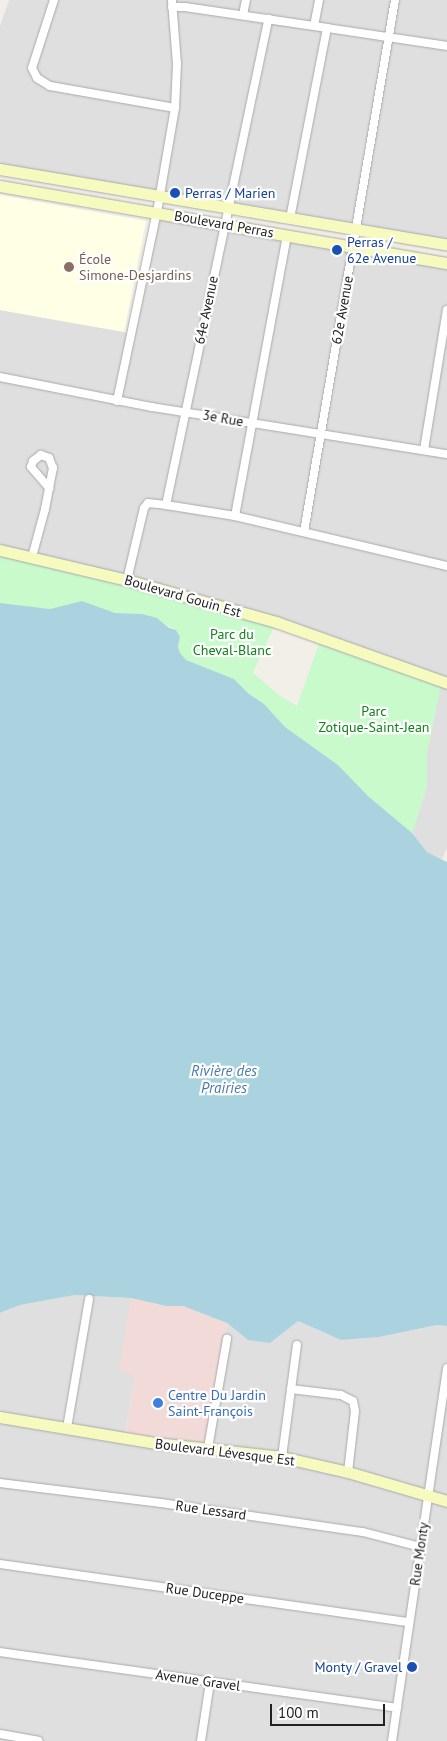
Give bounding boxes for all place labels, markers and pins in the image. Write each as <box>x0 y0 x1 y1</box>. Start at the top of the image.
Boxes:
place label: Perras / Marien <box>185 185 276 201</box>
marker: Perras / Marien <box>169 187 181 199</box>
place label: Perras / 62e Avenue <box>347 234 417 266</box>
marker: Perras / 62e Avenue <box>331 244 343 256</box>
place label: École Simone-Desjardins <box>79 251 191 284</box>
marker: École Simone-Desjardins <box>63 261 75 273</box>
place label: Centre Du Jardin Saint-François <box>168 1387 266 1420</box>
marker: Centre Du Jardin Saint-François <box>152 1397 164 1409</box>
place label: Monty / Gravel <box>314 1659 402 1675</box>
marker: Monty / Gravel <box>406 1661 418 1673</box>

